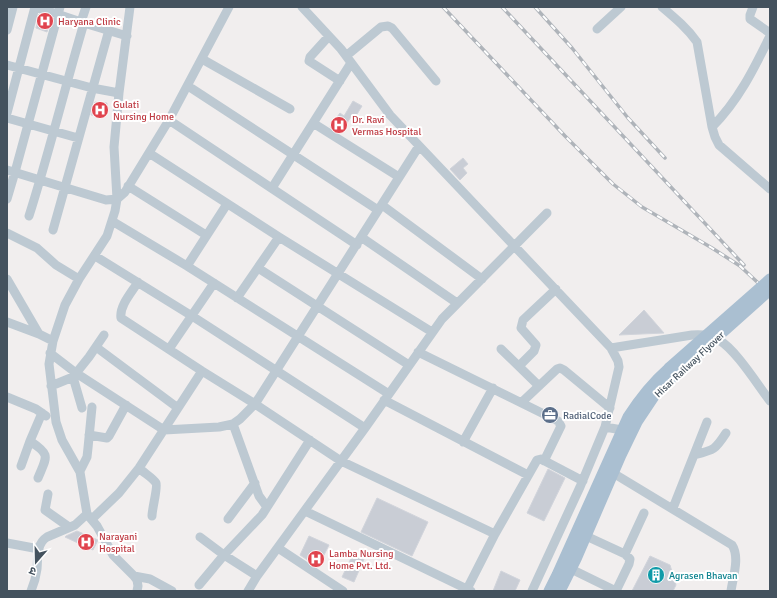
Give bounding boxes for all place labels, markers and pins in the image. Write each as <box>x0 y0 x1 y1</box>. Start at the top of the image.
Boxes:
hospital icon: Haryana Clinic <box>35 11 55 31</box>
place label: Haryana Clinic <box>58 16 121 28</box>
place label: Gulati Nursing Home <box>113 99 174 123</box>
hospital icon: Gulati Nursing Home <box>90 100 110 120</box>
place label: Dr. Ravi Vermas Hospital <box>352 114 421 138</box>
hospital icon: Dr. Ravi Vermas Hospital <box>329 115 349 135</box>
office icon: RadialCode <box>540 405 560 425</box>
place label: RadialCode <box>563 410 611 422</box>
place label: Narayani Hospital <box>99 531 137 555</box>
hospital icon: Narayani Hospital <box>76 532 96 552</box>
place label: Lamba Nursing Home Pvt. Ltd. <box>329 548 394 572</box>
hospital icon: Lamba Nursing Home Pvt. Ltd. <box>306 549 326 569</box>
building icon: Agrasen Bhavan <box>646 565 666 585</box>
place label: Agrasen Bhavan <box>669 570 738 582</box>

